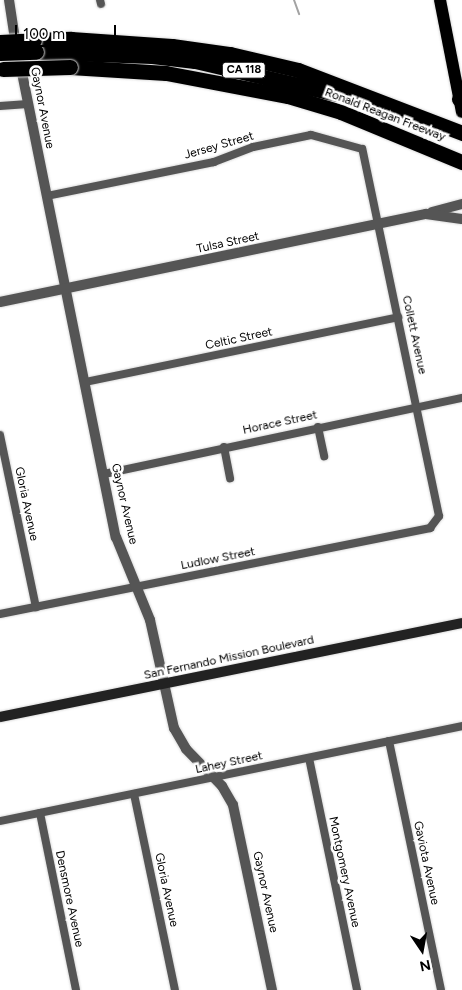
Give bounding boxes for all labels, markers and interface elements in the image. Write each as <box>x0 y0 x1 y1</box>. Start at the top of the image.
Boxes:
scale bar <box>18 15 119 47</box>
text: 100 m <box>23 25 65 43</box>
road number: CA 118 <box>222 62 266 78</box>
street label: Gaynor Avenue <box>27 66 57 150</box>
street label: Ronald Reagan Freeway <box>323 85 447 145</box>
street label: Jersey Street <box>183 129 255 163</box>
street label: Tulsa Street <box>195 229 261 257</box>
street label: Collett Avenue <box>399 294 429 376</box>
street label: Celtic Street <box>204 325 274 353</box>
street label: Horace Street <box>241 408 319 438</box>
street label: Gaynor Avenue <box>108 462 140 546</box>
street label: Gloria Avenue <box>11 466 41 542</box>
street label: Ludlow Street <box>180 545 256 573</box>
street label: San Fernando Mission Boulevard <box>143 633 315 683</box>
street label: Lahey Street <box>194 749 264 777</box>
street label: Montgomery Avenue <box>325 815 363 929</box>
street label: Gaviota Avenue <box>410 820 442 906</box>
street label: Densmore Avenue <box>52 849 86 949</box>
street label: Gaynor Avenue <box>249 850 281 934</box>
street label: Gloria Avenue <box>151 852 181 928</box>
north arrow <box>397 925 447 975</box>
text: N <box>418 956 432 975</box>

